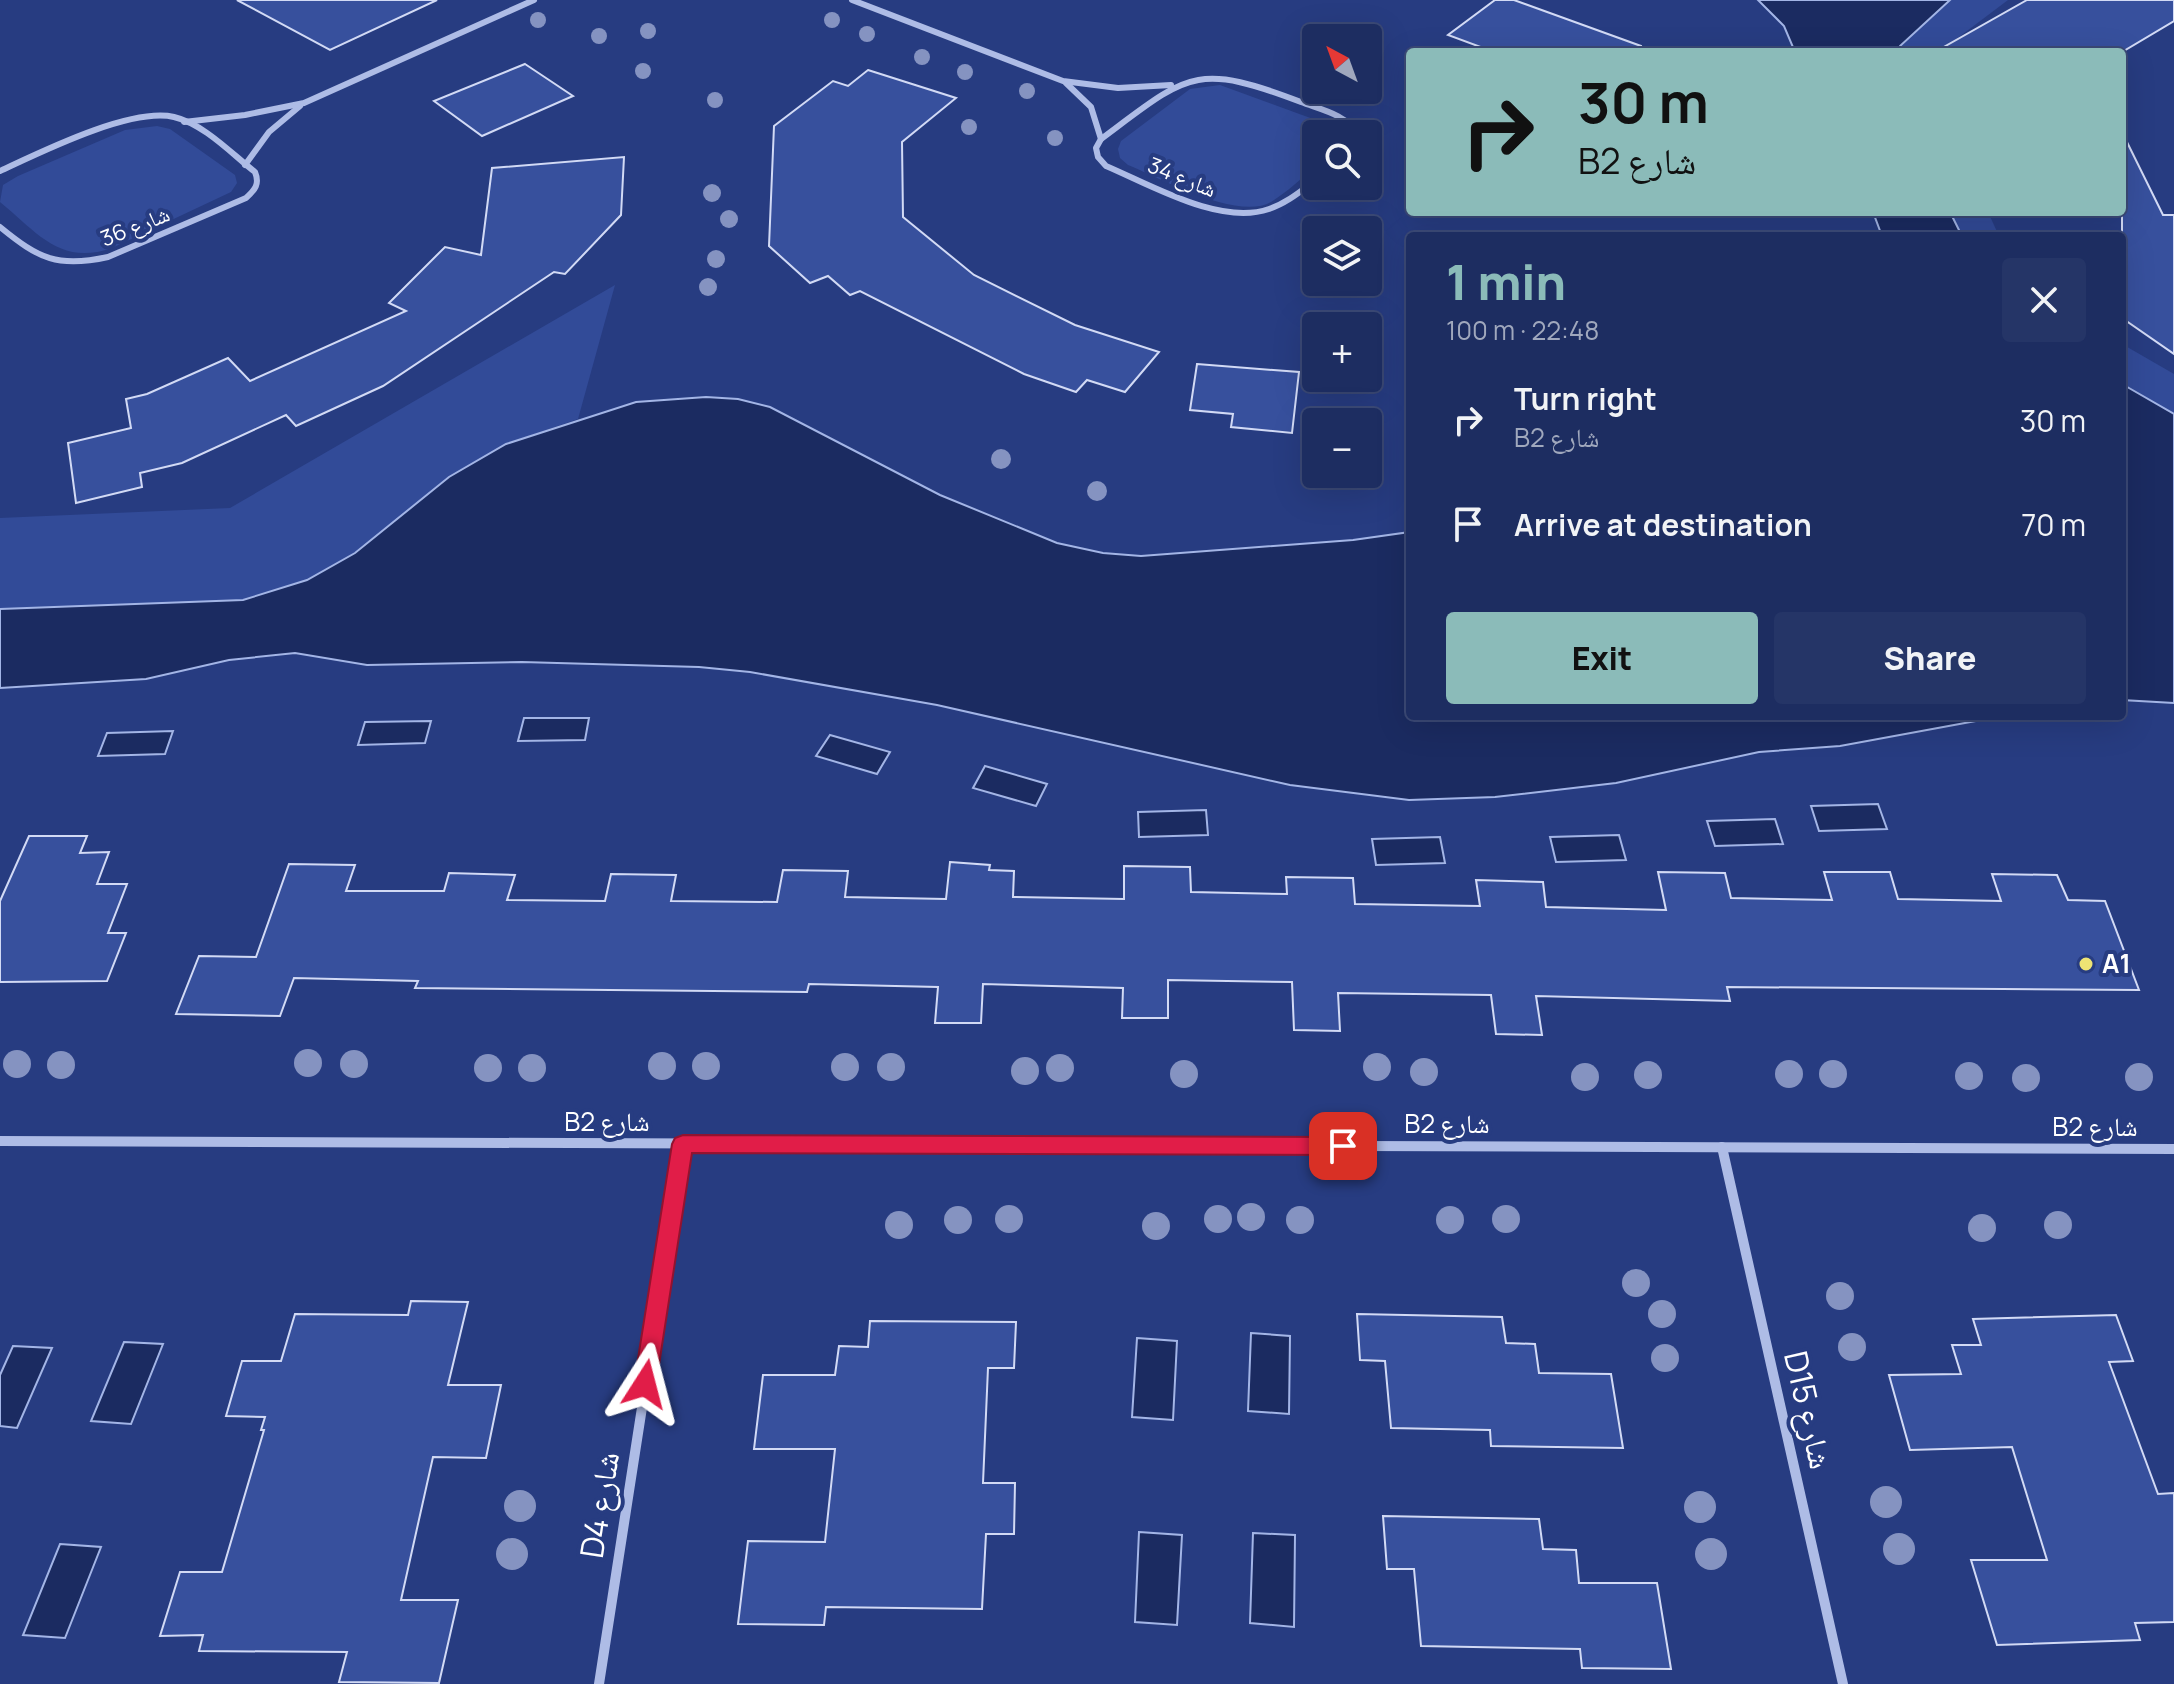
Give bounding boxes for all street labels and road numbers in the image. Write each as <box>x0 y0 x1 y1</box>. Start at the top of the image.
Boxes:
street label: شارع 34 <box>1143 150 1221 204</box>
street label: شارع 36 <box>96 199 174 253</box>
street label: B2 شارع <box>564 1103 650 1139</box>
street label: B2 شارع <box>1404 1105 1490 1141</box>
street label: B2 شارع <box>2052 1108 2138 1144</box>
street label: D15 شارع <box>1774 1347 1844 1473</box>
street label: D4 شارع <box>569 1449 629 1561</box>

